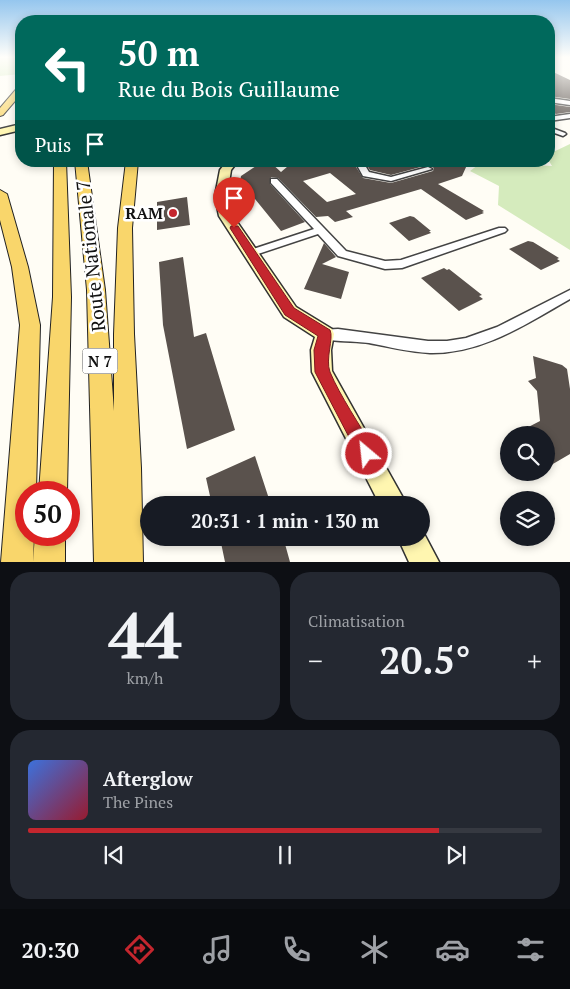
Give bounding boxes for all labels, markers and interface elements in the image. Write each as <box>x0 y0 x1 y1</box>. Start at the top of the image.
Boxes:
text: 50 m <box>118 30 199 76</box>
icon: left <box>35 35 100 100</box>
text: Rue du Bois Guillaume <box>118 74 340 103</box>
icon: arrive <box>81 130 109 158</box>
text: Puis <box>35 132 71 157</box>
pin <box>213 177 255 228</box>
street label: Route Nationale 7 <box>70 179 110 333</box>
icon: arrive <box>220 184 248 212</box>
place label: RAM <box>125 202 163 224</box>
marker: RAM <box>167 207 179 219</box>
road number: N 7 <box>82 348 118 374</box>
map controls <box>500 426 555 546</box>
button: search <box>500 426 555 481</box>
position arrow <box>340 427 392 479</box>
speed limit sign: 50 <box>15 481 80 546</box>
button: layers <box>500 491 555 546</box>
text: 20:31 · 1 min · 130 m <box>191 508 379 533</box>
text: 44 <box>108 591 182 678</box>
text: Climatisation <box>308 610 405 632</box>
text: 20.5° <box>379 635 471 685</box>
text: − <box>308 642 323 679</box>
text: + <box>527 642 542 679</box>
text: km/h <box>127 667 163 689</box>
text: Afterglow <box>103 766 193 791</box>
text: The Pines <box>103 791 173 813</box>
icon: previous <box>100 841 128 869</box>
icon: pause <box>271 841 299 869</box>
icon: next <box>442 841 470 869</box>
icon: directions <box>122 932 157 967</box>
icon: music <box>200 932 235 967</box>
icon: phone <box>279 932 314 967</box>
icon: climate <box>357 932 392 967</box>
icon: car <box>435 932 470 967</box>
icon: filters <box>513 932 548 967</box>
text: 20:30 <box>22 935 79 964</box>

